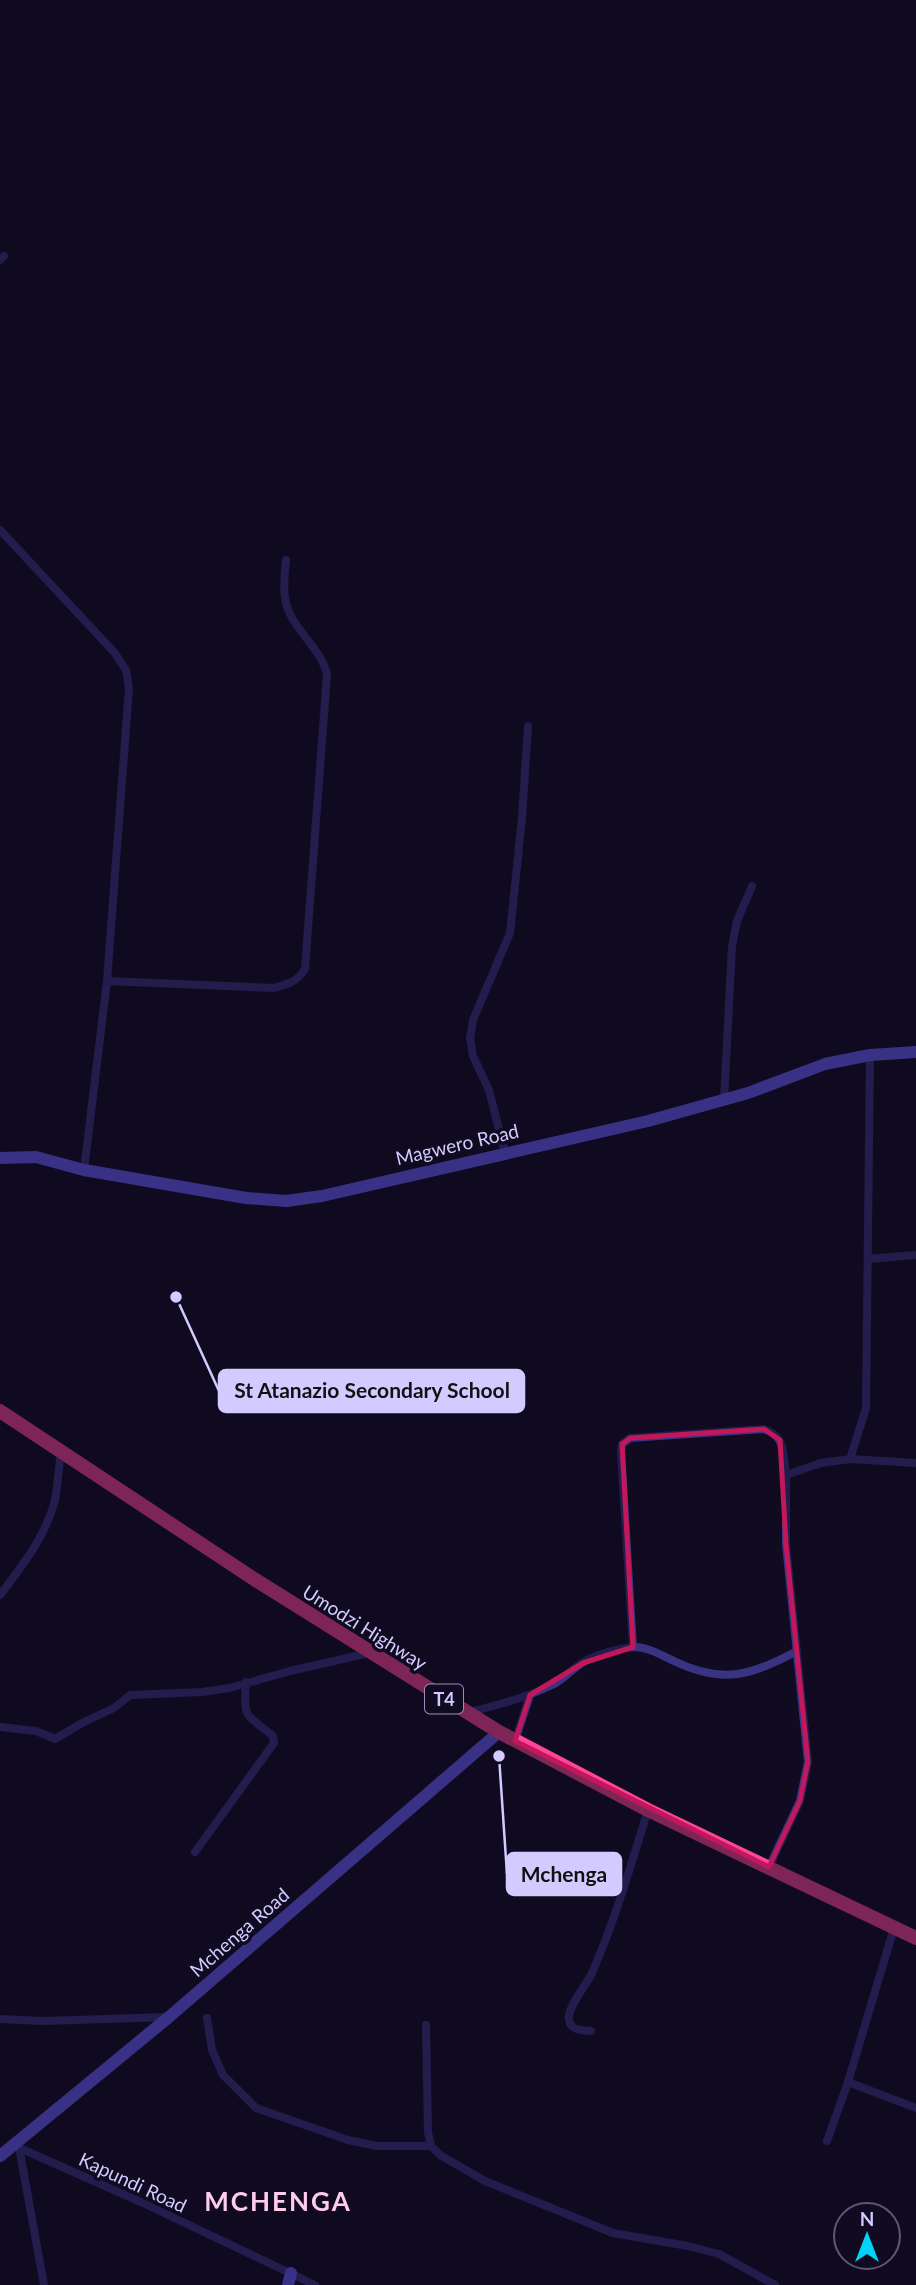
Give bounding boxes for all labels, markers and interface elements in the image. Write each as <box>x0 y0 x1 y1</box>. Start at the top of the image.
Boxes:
street label: Magwero Road <box>393 1119 521 1169</box>
callout: St Atanazio Secondary School <box>219 1370 524 1412</box>
text: St Atanazio Secondary School <box>234 1377 510 1402</box>
street label: Umodzi Highway <box>299 1580 431 1674</box>
road number: T4 <box>425 1684 463 1714</box>
callout: Mchenga <box>507 1853 621 1895</box>
text: Mchenga <box>521 1861 607 1886</box>
street label: Mchenga Road <box>185 1883 293 1981</box>
street label: Kapundi Road <box>76 2147 190 2217</box>
district label: MCHENGA <box>204 2185 352 2217</box>
north arrow <box>832 2201 902 2271</box>
text: N <box>860 2207 874 2230</box>

